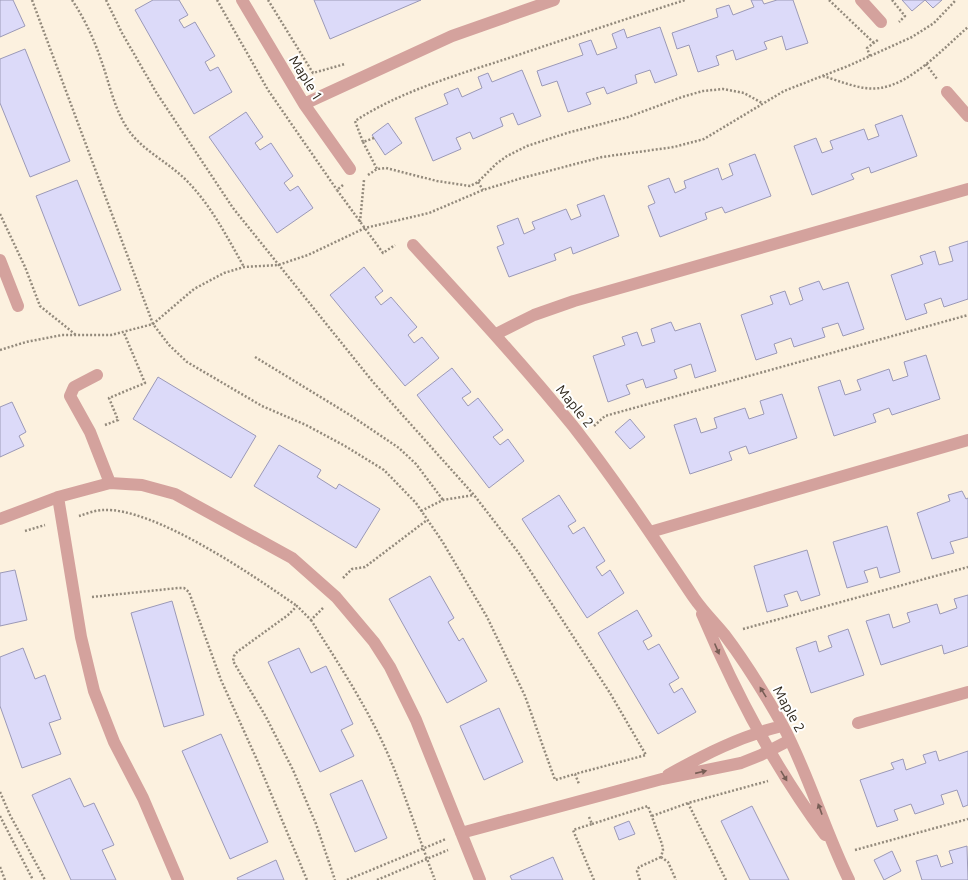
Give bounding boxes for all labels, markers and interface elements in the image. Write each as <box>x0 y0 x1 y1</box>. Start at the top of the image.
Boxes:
street label: Maple 1 <box>286 53 326 103</box>
street label: Maple 2 <box>553 382 597 430</box>
one-way arrow <box>714 643 720 655</box>
street label: Maple 2 <box>770 683 808 735</box>
one-way arrow <box>759 687 767 697</box>
one-way arrow <box>694 769 707 775</box>
one-way arrow <box>781 770 788 782</box>
one-way arrow <box>816 802 822 814</box>

